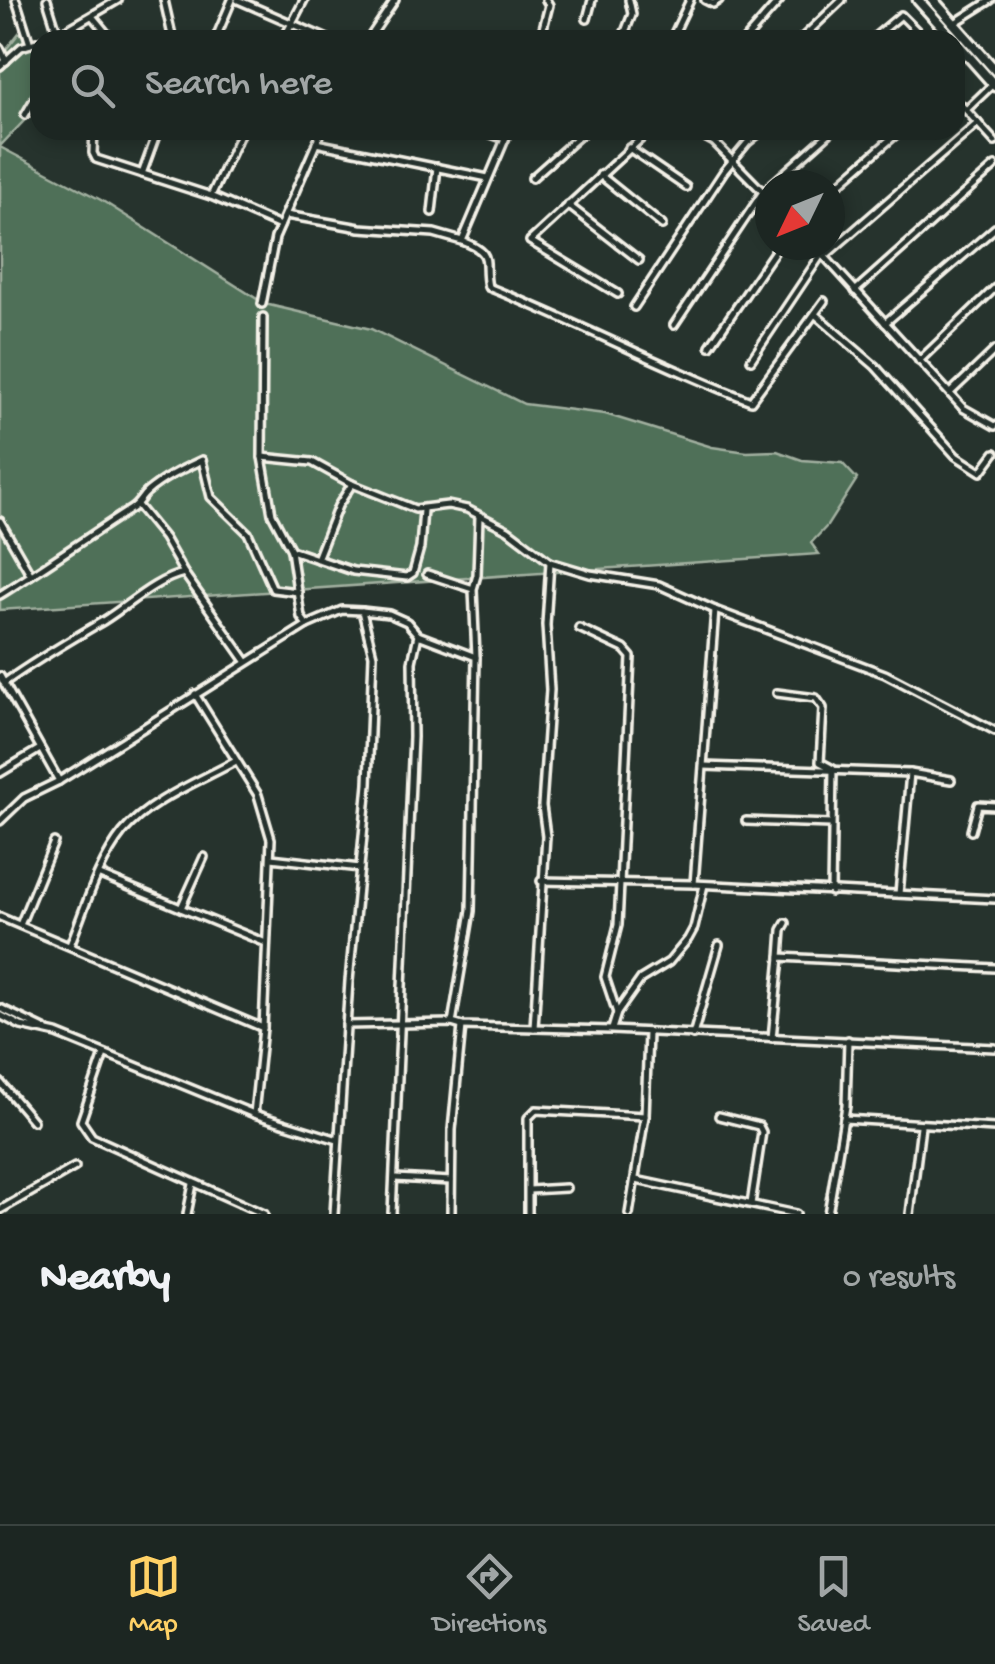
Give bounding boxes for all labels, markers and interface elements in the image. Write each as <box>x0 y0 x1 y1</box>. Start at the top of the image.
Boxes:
search box <box>30 30 965 140</box>
icon: search <box>65 58 120 113</box>
text: Search here <box>145 63 332 107</box>
north arrow <box>755 170 845 260</box>
text: Nearby <box>40 1255 170 1304</box>
text: 0 results <box>843 1260 955 1298</box>
tab: Map <box>126 1549 181 1642</box>
tab: Directions <box>432 1549 546 1642</box>
tab: Saved <box>797 1549 869 1642</box>

